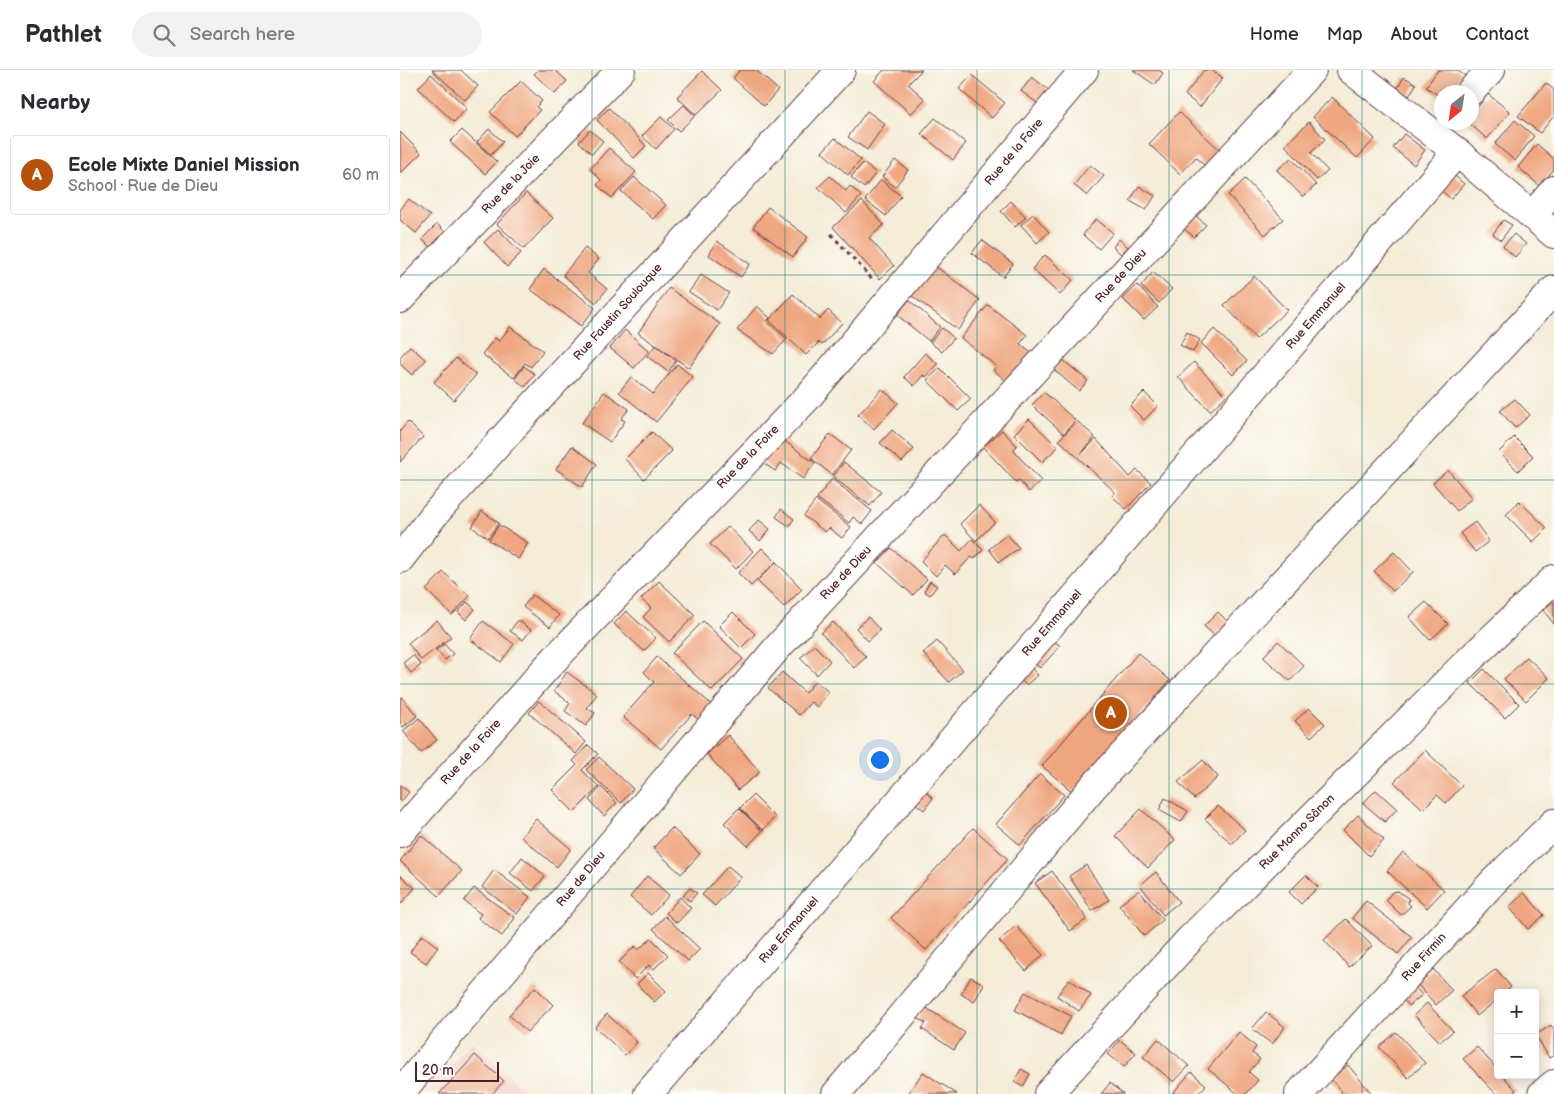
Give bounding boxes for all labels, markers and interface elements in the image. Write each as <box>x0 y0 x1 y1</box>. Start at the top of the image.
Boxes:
search box <box>132 12 482 57</box>
text: Pathlet <box>25 20 102 49</box>
icon: search <box>150 21 178 49</box>
text: Search here <box>190 23 295 46</box>
text: Home <box>1250 24 1299 45</box>
text: Map <box>1327 24 1363 45</box>
text: About <box>1391 24 1438 45</box>
text: Contact <box>1466 24 1529 45</box>
north arrow <box>1434 85 1479 130</box>
text: Nearby <box>20 90 90 115</box>
street label: Rue de la Foire <box>982 115 1046 189</box>
street label: Rue de la Joie <box>479 151 543 217</box>
text: Ecole Mixte Daniel Mission <box>68 154 300 177</box>
text: A <box>32 166 42 185</box>
text: 60 m <box>342 166 379 185</box>
text: School · Rue de Dieu <box>68 177 218 196</box>
street label: Rue de Dieu <box>1092 246 1150 306</box>
street label: Rue Faustin Soulouque <box>570 260 666 364</box>
street label: Rue Emmanuel <box>1283 280 1349 352</box>
street label: Rue de la Foire <box>714 422 782 492</box>
street label: Rue de Dieu <box>817 543 875 603</box>
street label: Rue Emmanuel <box>1019 587 1085 659</box>
pin: A <box>1095 694 1127 732</box>
street label: Rue de la Foire <box>438 716 504 788</box>
your location <box>867 747 893 773</box>
street label: Rue Manno Sânon <box>1256 791 1338 873</box>
street label: Rue de Dieu <box>553 848 609 910</box>
street label: Rue Emmanuel <box>756 894 822 966</box>
street label: Rue Firmin <box>1399 930 1450 984</box>
map controls <box>1494 989 1539 1079</box>
button: + <box>1494 989 1539 1034</box>
button: − <box>1494 1034 1539 1079</box>
scale bar <box>415 1059 499 1082</box>
text: 20 m <box>422 1062 454 1079</box>

